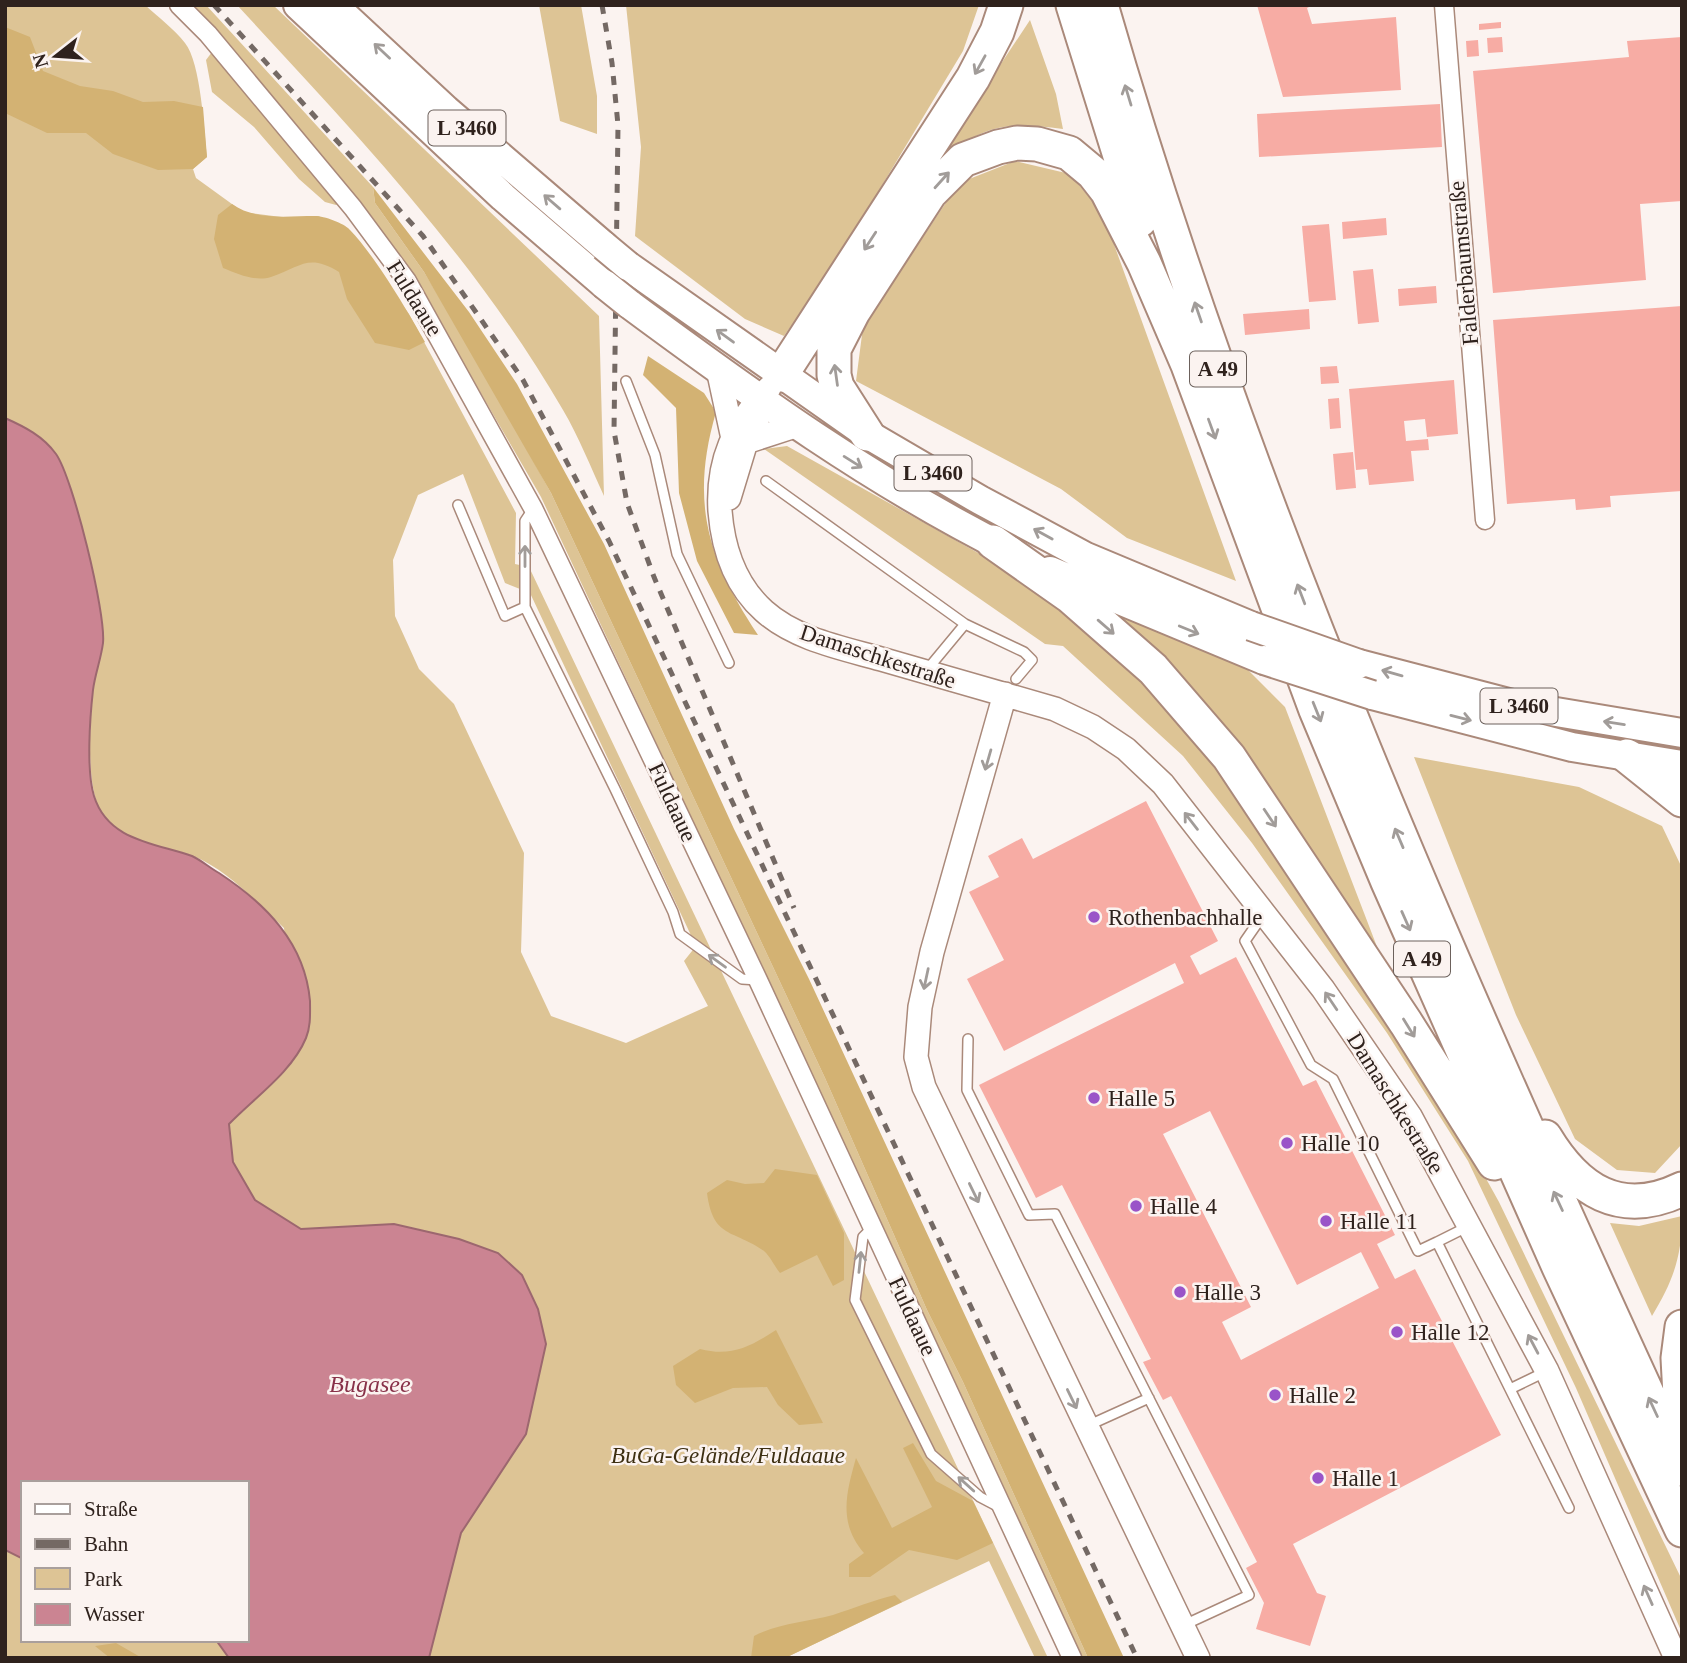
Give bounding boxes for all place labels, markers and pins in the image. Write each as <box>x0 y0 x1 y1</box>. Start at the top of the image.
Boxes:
place label: Rothenbachhalle <box>1108 905 1263 930</box>
marker: Rothenbachhalle <box>1086 909 1102 925</box>
place label: Halle 5 <box>1108 1086 1175 1111</box>
marker: Halle 5 <box>1086 1090 1102 1106</box>
place label: Halle 10 <box>1301 1131 1380 1156</box>
marker: Halle 10 <box>1279 1135 1295 1151</box>
place label: Halle 4 <box>1150 1194 1218 1219</box>
marker: Halle 4 <box>1128 1198 1144 1214</box>
place label: Halle 11 <box>1340 1209 1418 1234</box>
marker: Halle 11 <box>1318 1213 1334 1229</box>
place label: Halle 3 <box>1194 1280 1261 1305</box>
marker: Halle 3 <box>1172 1284 1188 1300</box>
place label: Halle 12 <box>1411 1320 1490 1345</box>
marker: Halle 12 <box>1389 1324 1405 1340</box>
place label: Halle 2 <box>1289 1383 1356 1408</box>
marker: Halle 2 <box>1267 1387 1283 1403</box>
place label: Halle 1 <box>1332 1466 1399 1491</box>
marker: Halle 1 <box>1310 1470 1326 1486</box>

